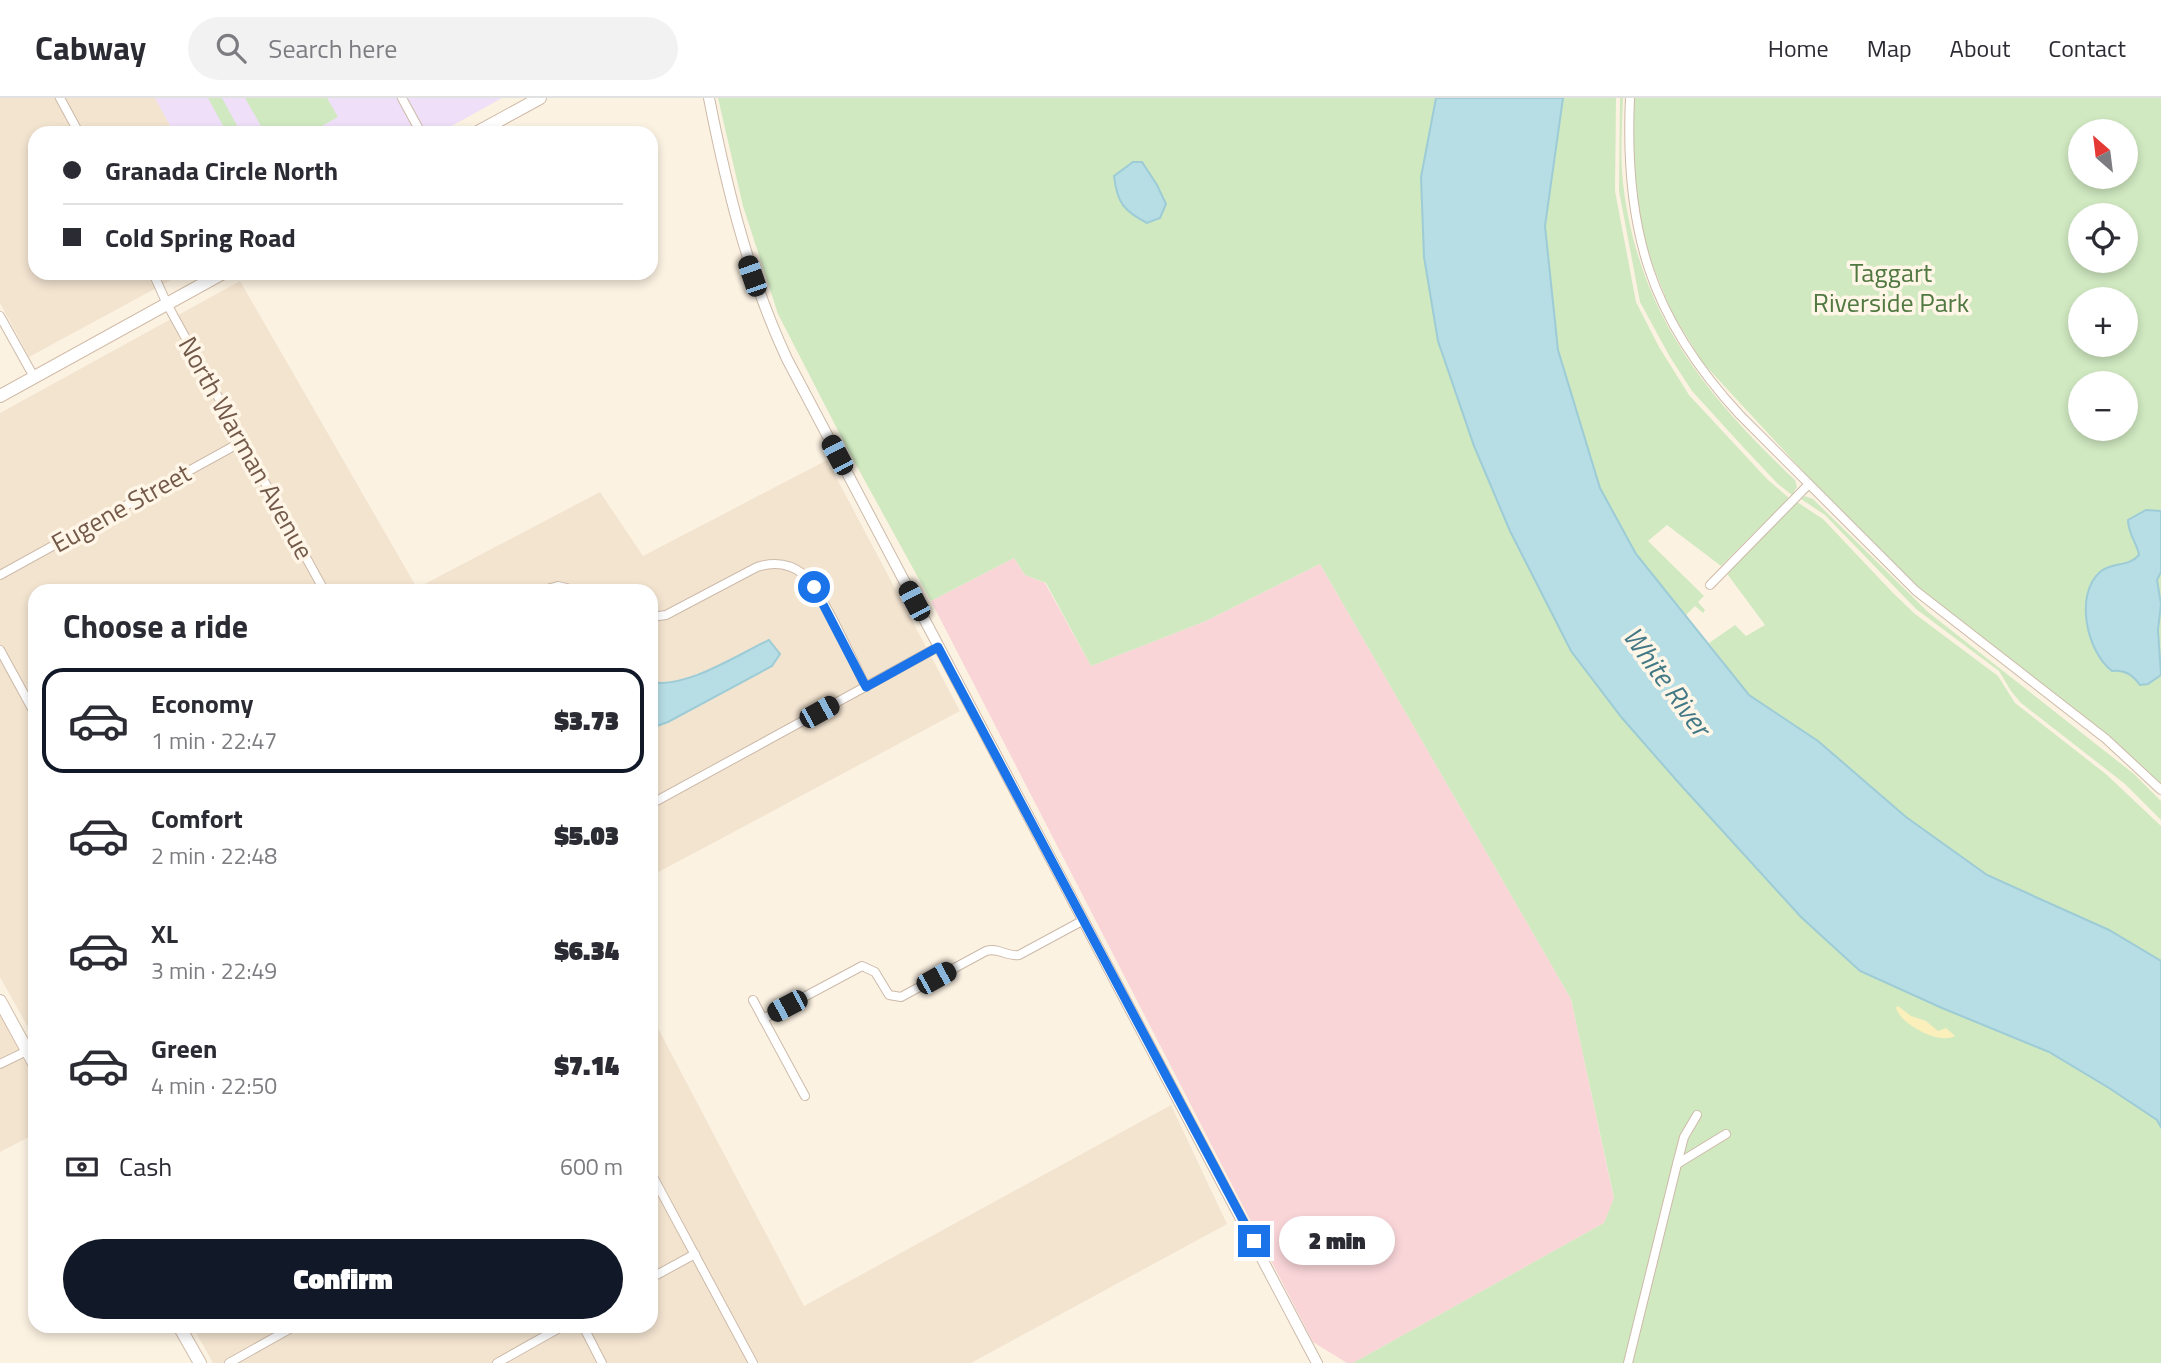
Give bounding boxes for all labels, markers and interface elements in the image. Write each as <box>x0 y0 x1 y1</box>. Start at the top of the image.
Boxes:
search box <box>188 17 678 80</box>
text: Cabway <box>35 23 146 73</box>
icon: search <box>212 29 250 67</box>
text: Search here <box>268 29 397 68</box>
text: Home <box>1768 30 1829 66</box>
text: Map <box>1867 30 1912 66</box>
text: About <box>1950 30 2010 66</box>
text: Contact <box>2048 30 2126 66</box>
north arrow <box>2068 119 2138 189</box>
map controls <box>2068 119 2138 441</box>
text: Granada Circle North <box>105 151 338 190</box>
button: locate <box>2068 203 2138 273</box>
text: Cold Spring Road <box>105 218 296 257</box>
car <box>736 253 769 299</box>
park label: Taggart Riverside Park <box>1813 253 1969 322</box>
button: + <box>2068 287 2138 357</box>
street label: North Warman Avenue <box>169 329 324 566</box>
button: − <box>2068 371 2138 441</box>
car <box>818 432 857 478</box>
street label: Eugene Street <box>44 453 198 562</box>
route start <box>798 571 830 603</box>
car <box>895 578 934 624</box>
text: Choose a ride <box>63 602 248 650</box>
water label: White River <box>1613 617 1724 747</box>
text: Economy <box>151 684 253 723</box>
icon: car <box>67 689 130 752</box>
car <box>796 693 843 731</box>
text: $3.73 <box>554 701 619 740</box>
text: 1 min · 22:47 <box>151 723 277 758</box>
text: Comfort <box>151 799 243 838</box>
icon: car <box>67 804 130 867</box>
text: $5.03 <box>554 816 619 855</box>
text: 2 min · 22:48 <box>151 838 277 873</box>
text: XL <box>151 914 178 953</box>
icon: car <box>67 919 130 982</box>
text: $6.34 <box>554 931 619 970</box>
text: 3 min · 22:49 <box>151 953 277 988</box>
car <box>913 959 960 997</box>
car <box>764 987 811 1025</box>
text: Green <box>151 1029 217 1068</box>
icon: car <box>67 1034 130 1097</box>
text: $7.14 <box>554 1046 619 1085</box>
text: 4 min · 22:50 <box>151 1068 277 1103</box>
text: Cash <box>119 1147 172 1186</box>
icon: cash <box>63 1148 101 1186</box>
text: 600 m <box>560 1149 623 1184</box>
callout: 2 min <box>1278 1216 1394 1266</box>
text: 2 min <box>1308 1223 1366 1258</box>
route end <box>1238 1225 1270 1257</box>
button: Confirm <box>63 1239 623 1319</box>

